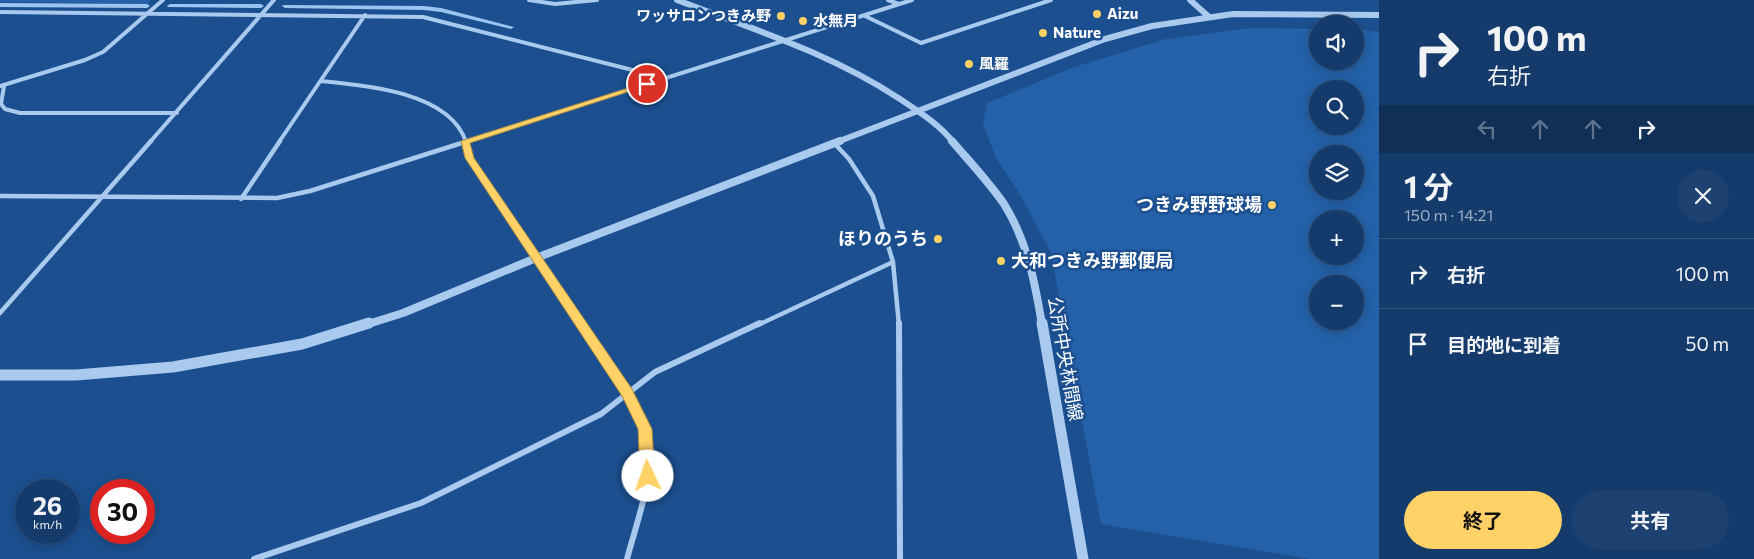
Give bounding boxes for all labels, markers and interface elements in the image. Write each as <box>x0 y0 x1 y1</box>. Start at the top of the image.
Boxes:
place label: Aizu <box>1107 4 1138 22</box>
place label: ワッサロンつきみ野 <box>636 6 771 24</box>
marker: Aizu <box>1091 8 1103 20</box>
marker: ワッサロンつきみ野 <box>775 10 787 22</box>
place label: 水無月 <box>813 11 858 29</box>
marker: 水無月 <box>797 15 809 27</box>
map controls <box>1309 15 1364 330</box>
button: sound <box>1309 15 1364 70</box>
text: 100 m <box>1487 15 1587 58</box>
icon: right <box>1404 20 1469 85</box>
place label: Nature <box>1053 23 1101 41</box>
marker: Nature <box>1037 27 1049 39</box>
place label: 風羅 <box>979 54 1009 72</box>
marker: 風羅 <box>963 58 975 70</box>
text: 右折 <box>1487 62 1531 89</box>
pin <box>626 63 668 105</box>
icon: arrive <box>633 70 661 98</box>
button: search <box>1309 80 1364 135</box>
icon: left <box>1473 115 1501 143</box>
icon: ahead <box>1526 115 1554 143</box>
icon: ahead <box>1579 115 1607 143</box>
icon: right <box>1632 115 1660 143</box>
button: layers <box>1309 145 1364 200</box>
text: 1 分 <box>1404 167 1453 204</box>
button: close <box>1677 170 1729 222</box>
place label: つきみ野野球場 <box>1136 193 1262 215</box>
marker: つきみ野野球場 <box>1266 199 1278 211</box>
text: 150 m · 14:21 <box>1404 205 1493 224</box>
button: + <box>1309 210 1364 265</box>
place label: ほりのうち <box>838 227 928 249</box>
marker: ほりのうち <box>932 233 944 245</box>
place label: 大和つきみ野郵便局 <box>1011 249 1173 271</box>
marker: 大和つきみ野郵便局 <box>995 255 1007 267</box>
icon: right <box>1404 260 1432 288</box>
text: 100 m <box>1676 262 1729 285</box>
text: 右折 <box>1447 263 1485 286</box>
button: − <box>1309 275 1364 330</box>
street label: 公所中央林間線 <box>1044 295 1088 423</box>
icon: arrive <box>1404 330 1432 358</box>
text: 50 m <box>1685 332 1729 355</box>
text: 目的地に到着 <box>1447 333 1561 356</box>
position arrow <box>621 449 673 501</box>
speed limit sign: 30 <box>90 479 155 544</box>
text: 26 <box>33 490 62 520</box>
button: 終了 <box>1404 491 1562 549</box>
button: 共有 <box>1572 491 1729 549</box>
text: km/h <box>33 517 62 531</box>

